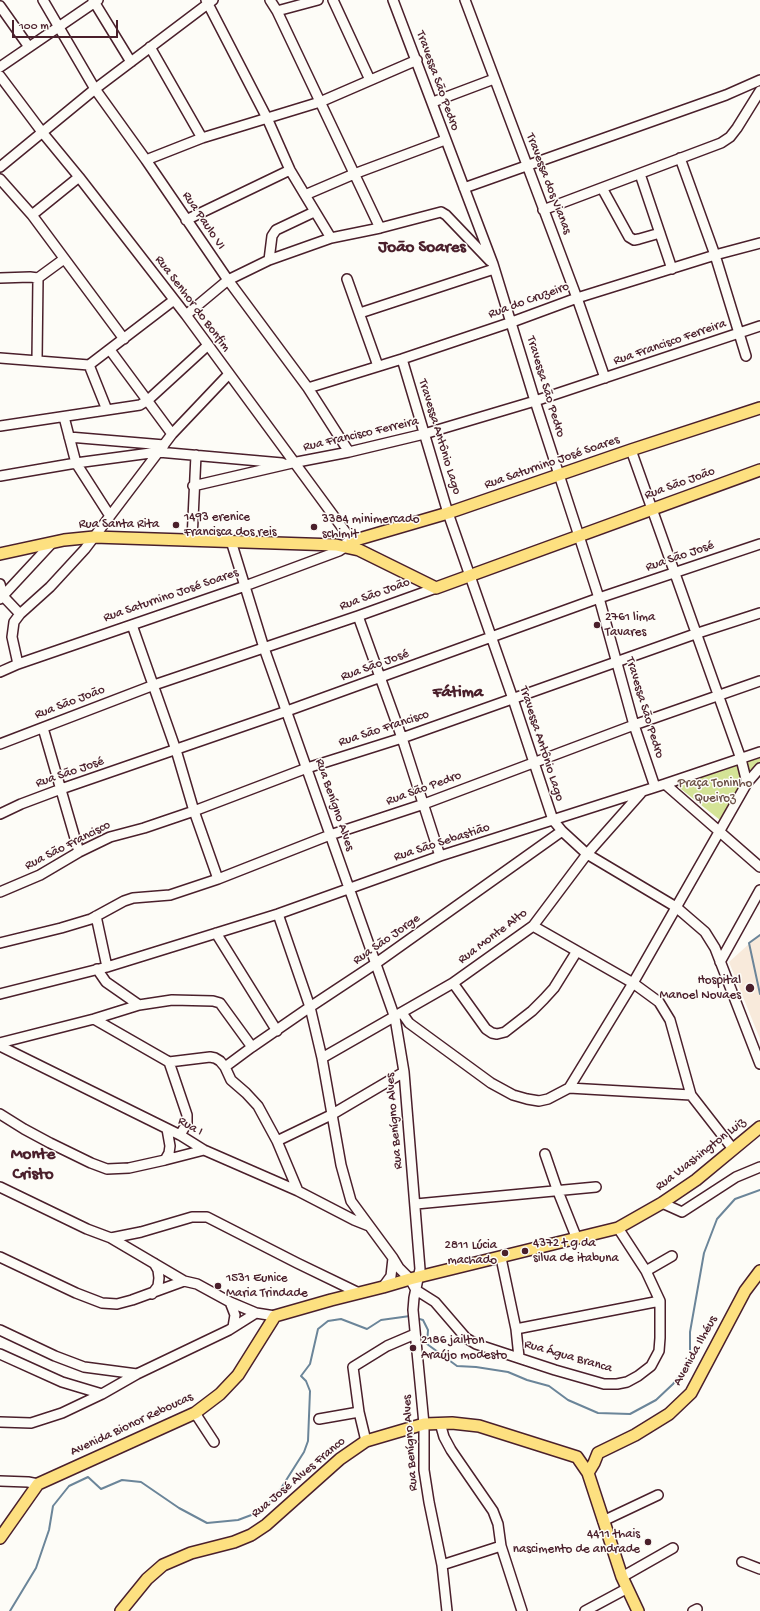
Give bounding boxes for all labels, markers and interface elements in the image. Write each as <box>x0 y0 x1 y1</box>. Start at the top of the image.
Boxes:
scale bar <box>14 12 120 38</box>
text: 100 m <box>19 20 49 34</box>
street label: Travessa São Pedro <box>412 29 462 133</box>
street label: Travessa dos Vianas <box>522 131 574 237</box>
street label: Rua Paulo VI <box>178 189 228 253</box>
district label: João Soares <box>378 238 466 258</box>
street label: Rua Senhor do Bonfim <box>151 253 233 355</box>
street label: Rua do Cruzeiro <box>486 279 572 323</box>
street label: Rua Francisco Ferreira <box>612 316 728 370</box>
street label: Travessa São Pedro <box>522 334 568 440</box>
street label: Travessa Antônio Lago <box>414 377 464 497</box>
street label: Rua Francisco Ferreira <box>302 414 420 456</box>
street label: Rua Saturnino José Soares <box>482 433 622 493</box>
street label: Rua São João <box>643 464 717 504</box>
place label: 1493 erenice Francisca dos reis <box>184 510 277 541</box>
place label: 3384 minimercado schimit <box>322 512 419 543</box>
street label: Rua Santa Rita <box>79 517 159 533</box>
marker: 1493 erenice Francisca dos reis <box>171 520 181 530</box>
marker: 3384 minimercado schimit <box>309 522 319 532</box>
street label: Rua São José <box>644 538 716 576</box>
street label: Rua Saturnino José Soares <box>101 566 241 626</box>
street label: Rua São João <box>338 575 412 615</box>
place label: 2761 lima Tavares <box>605 610 655 641</box>
marker: 2761 lima Tavares <box>592 620 602 630</box>
street label: Rua São José <box>339 646 411 686</box>
street label: Travessa São Pedro <box>621 655 667 761</box>
street label: Rua São João <box>33 682 107 724</box>
district label: Fátima <box>433 683 483 703</box>
street label: Travessa Antônio Lago <box>515 685 567 803</box>
street label: Rua São Francisco <box>337 707 431 751</box>
street label: Rua São José <box>34 754 106 792</box>
street label: Rua Benígno Alves <box>311 757 357 853</box>
street label: Rua São Pedro <box>384 768 464 810</box>
park label: Praça Toninho Queiroz <box>678 776 752 807</box>
street label: Rua São Francisco <box>23 818 113 874</box>
street label: Rua São Sebastião <box>392 820 492 866</box>
street label: Rua Monte Alto <box>455 906 531 968</box>
street label: Rua São Jorge <box>350 911 424 969</box>
place label: Hospital Manoel Novaes <box>660 973 741 1004</box>
marker: Hospital Manoel Novaes <box>744 982 756 994</box>
street label: Rua Benígno Alves <box>383 1072 407 1170</box>
street label: Rua I <box>175 1114 205 1140</box>
street label: Rua Washington Luiz <box>653 1115 749 1195</box>
district label: Monte Cristo <box>11 1145 55 1185</box>
place label: 4372 t g da silva de itabuna <box>533 1236 619 1267</box>
place label: 2811 Lúcia machado <box>445 1238 497 1269</box>
marker: 4372 t g da silva de itabuna <box>520 1246 530 1256</box>
marker: 2811 Lúcia machado <box>500 1248 510 1258</box>
place label: 1531 Eunice Maria Trindade <box>226 1271 308 1302</box>
marker: 1531 Eunice Maria Trindade <box>213 1281 223 1291</box>
street label: Avenida Ilhéus <box>670 1313 722 1389</box>
place label: 2186 jailton Araújo modesto <box>421 1333 507 1364</box>
street label: Rua Água Branca <box>522 1337 614 1377</box>
marker: 2186 jailton Araújo modesto <box>408 1343 418 1353</box>
street label: Avenida Bionor Reboucas <box>68 1390 196 1460</box>
street label: Rua Benígno Alves <box>400 1394 422 1492</box>
street label: Rua José Alves Franco <box>249 1434 349 1522</box>
place label: 4411 thais nascimento de andrade <box>513 1527 640 1558</box>
marker: 4411 thais nascimento de andrade <box>643 1537 653 1547</box>

